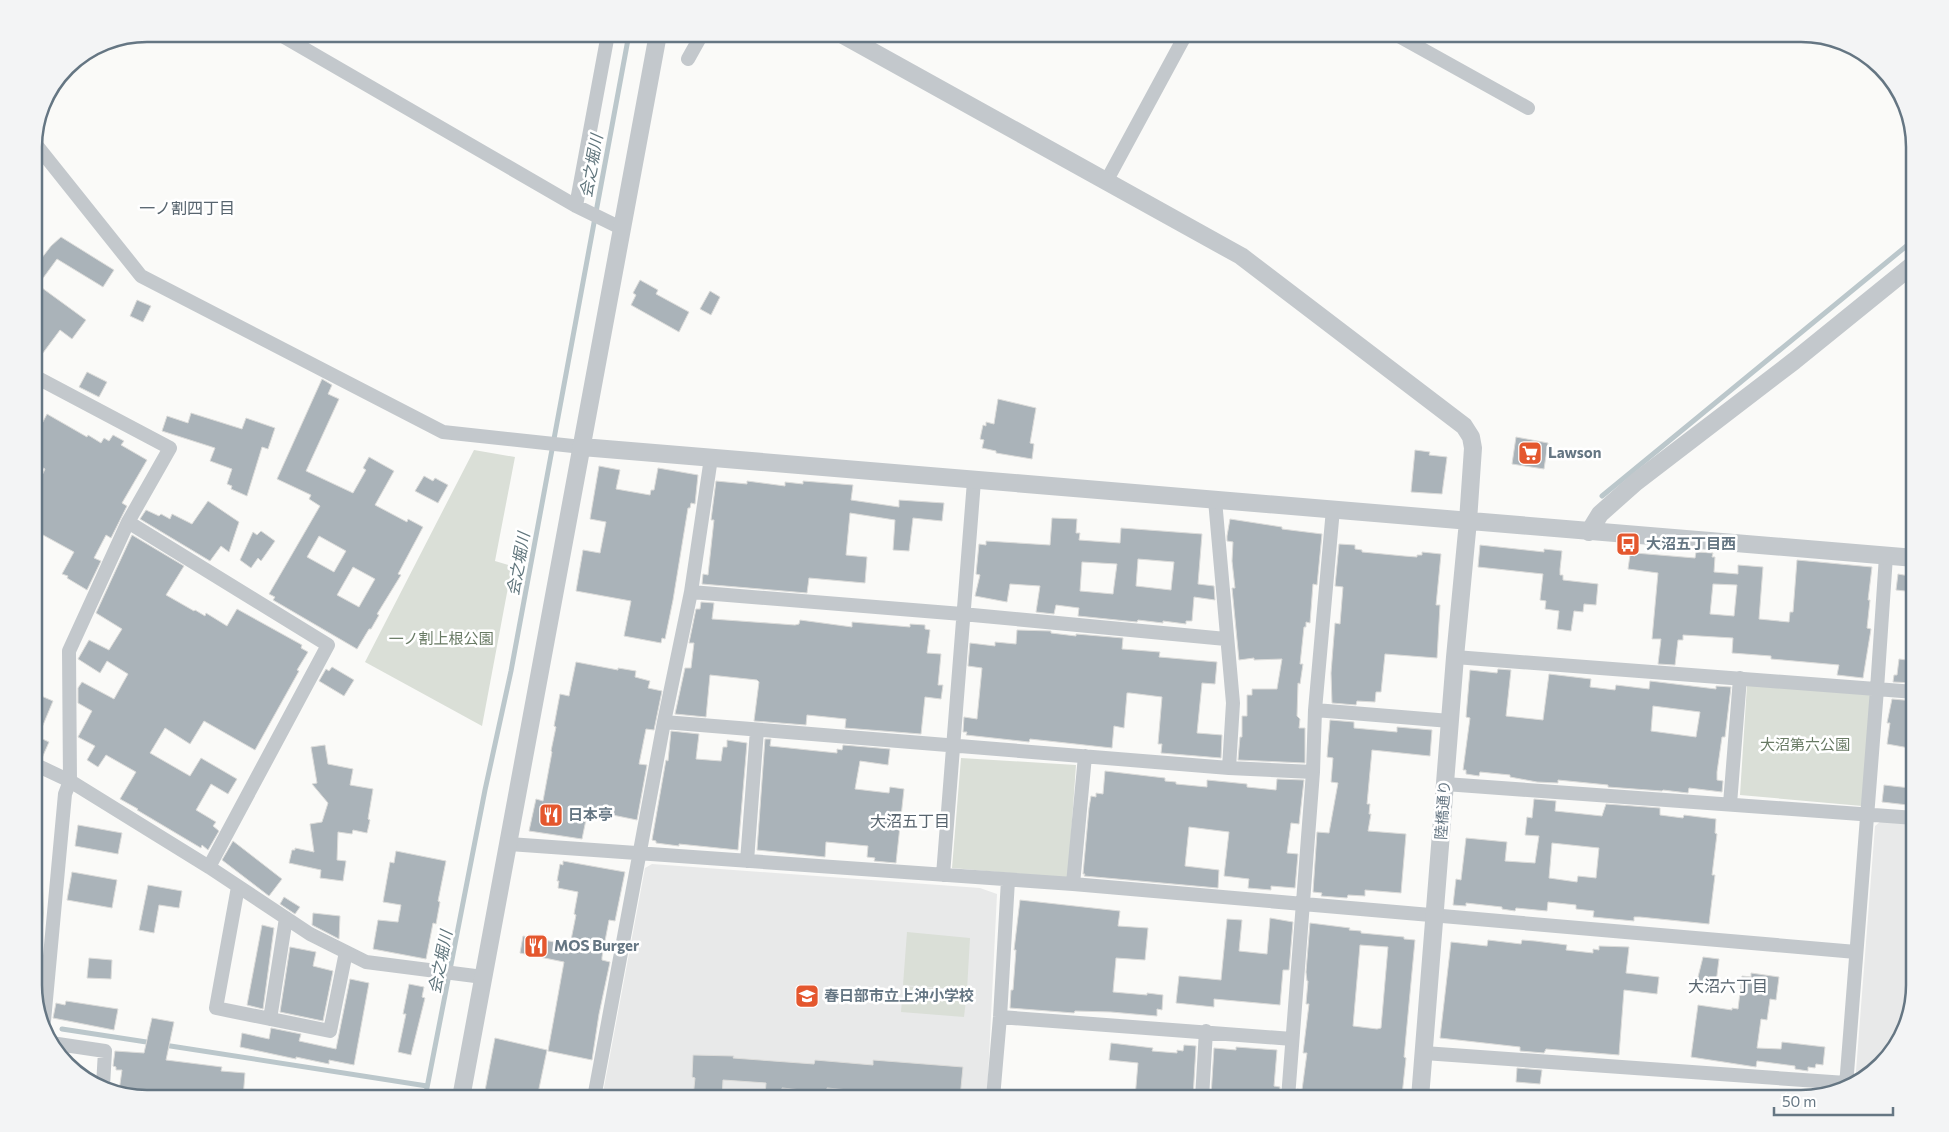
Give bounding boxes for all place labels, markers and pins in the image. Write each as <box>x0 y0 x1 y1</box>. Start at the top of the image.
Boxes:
supermarket icon: Lawson <box>1517 440 1543 466</box>
place label: Lawson <box>1548 443 1601 461</box>
bus stop icon: 大沼五丁目西 <box>1615 531 1641 557</box>
place label: 大沼五丁目西 <box>1646 534 1736 552</box>
restaurant icon: 日本亭 <box>538 802 564 828</box>
place label: 日本亭 <box>568 805 613 823</box>
restaurant icon: MOS Burger <box>523 933 549 959</box>
place label: MOS Burger <box>554 936 639 954</box>
school or university icon: 春日部市立上沖小学校 <box>794 983 820 1009</box>
place label: 春日部市立上沖小学校 <box>824 986 974 1004</box>

